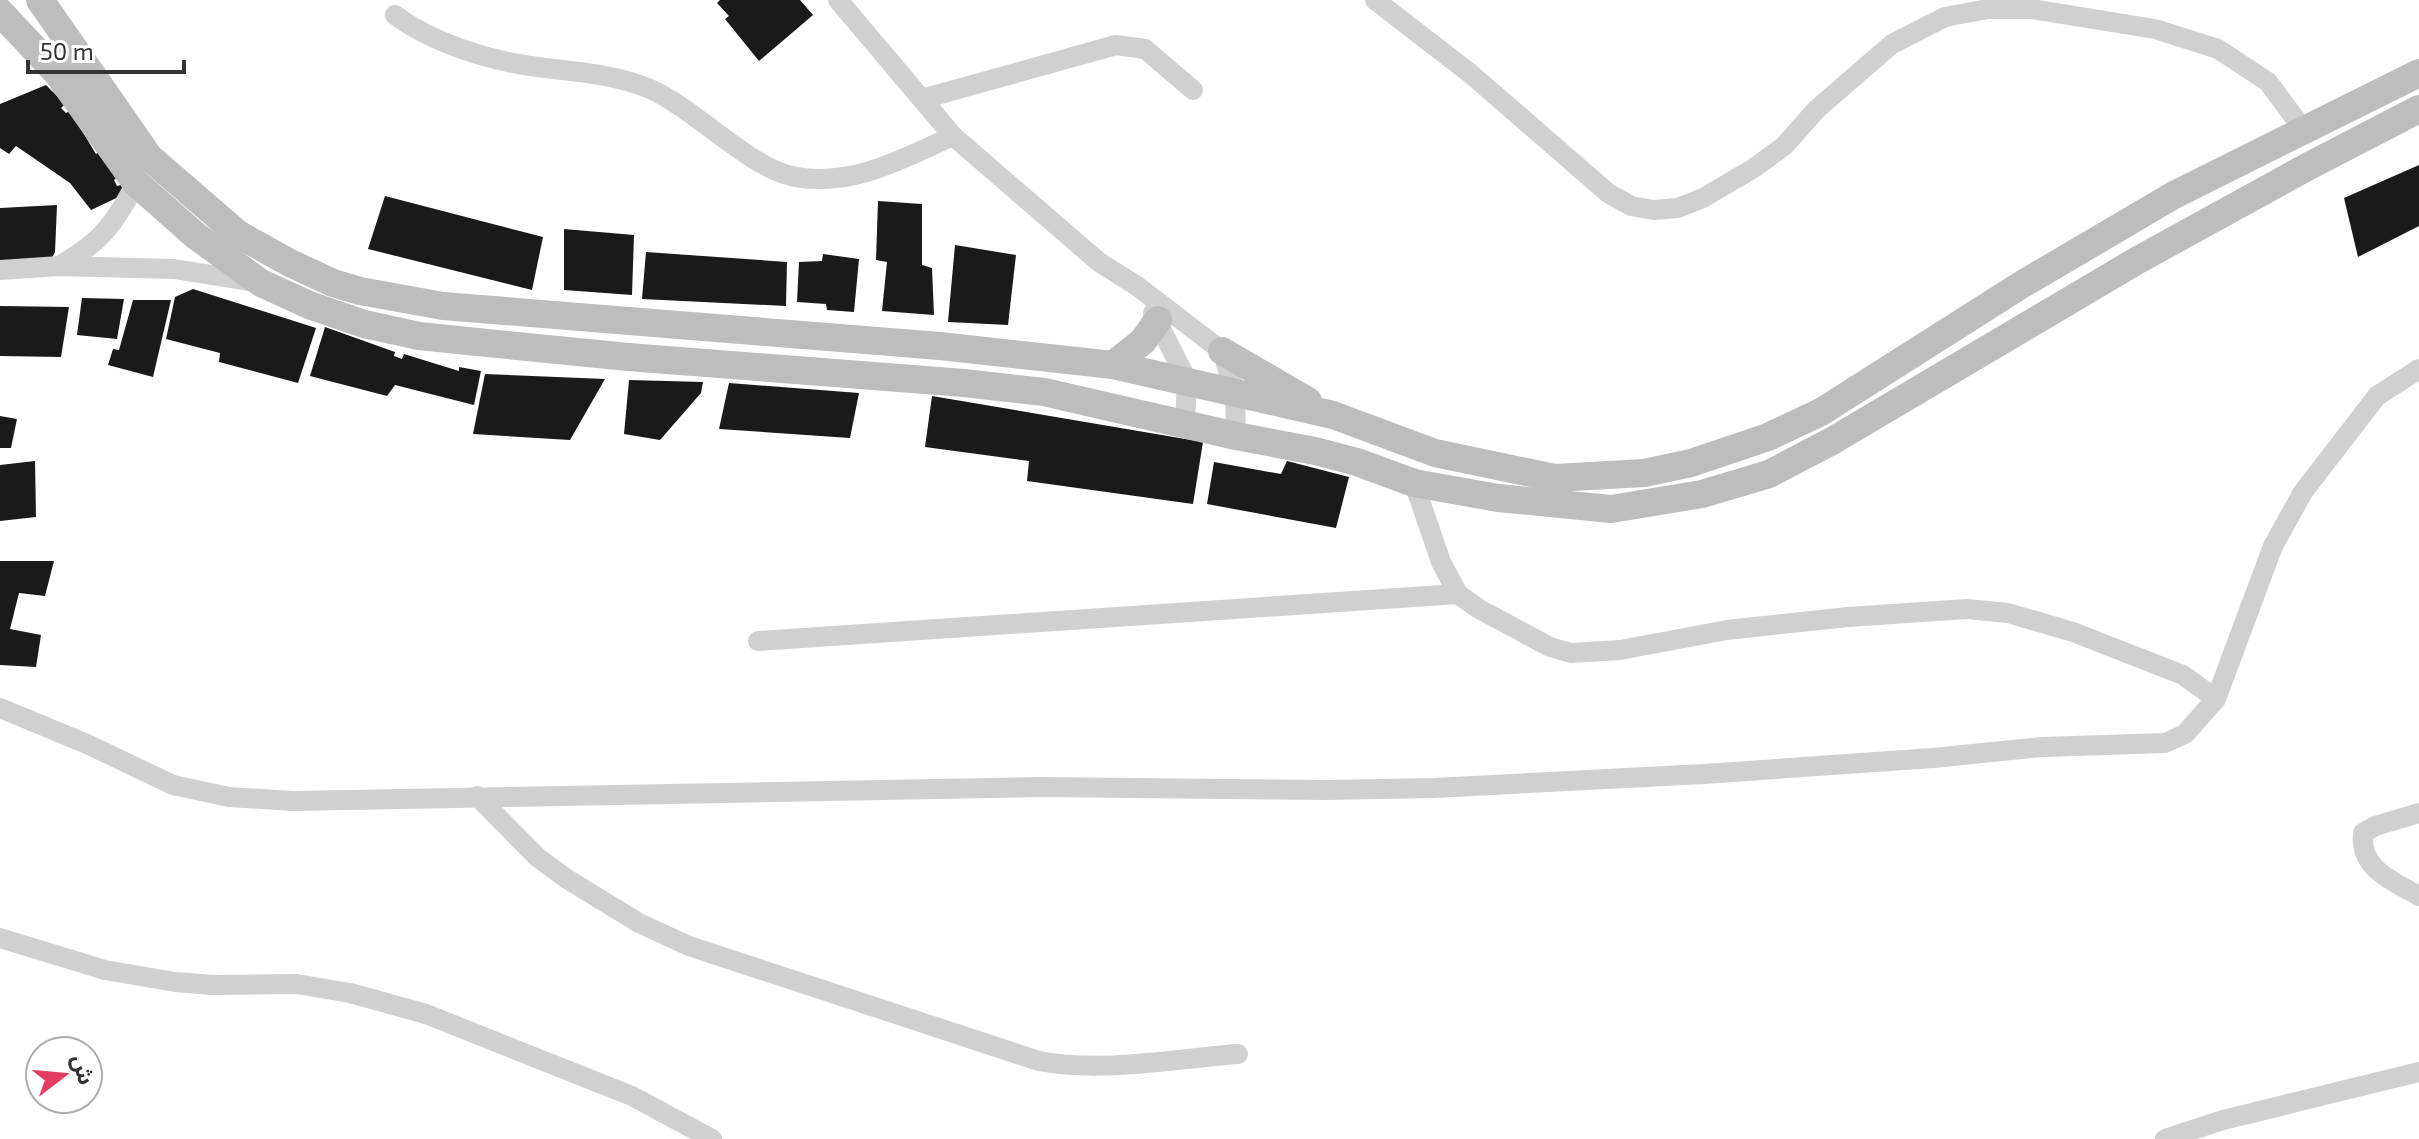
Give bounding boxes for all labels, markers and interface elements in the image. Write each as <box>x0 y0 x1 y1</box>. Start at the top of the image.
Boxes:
scale bar <box>28 24 184 74</box>
text: 50 m <box>40 36 94 65</box>
north arrow <box>24 1035 104 1115</box>
text: ش <box>67 1051 101 1088</box>

